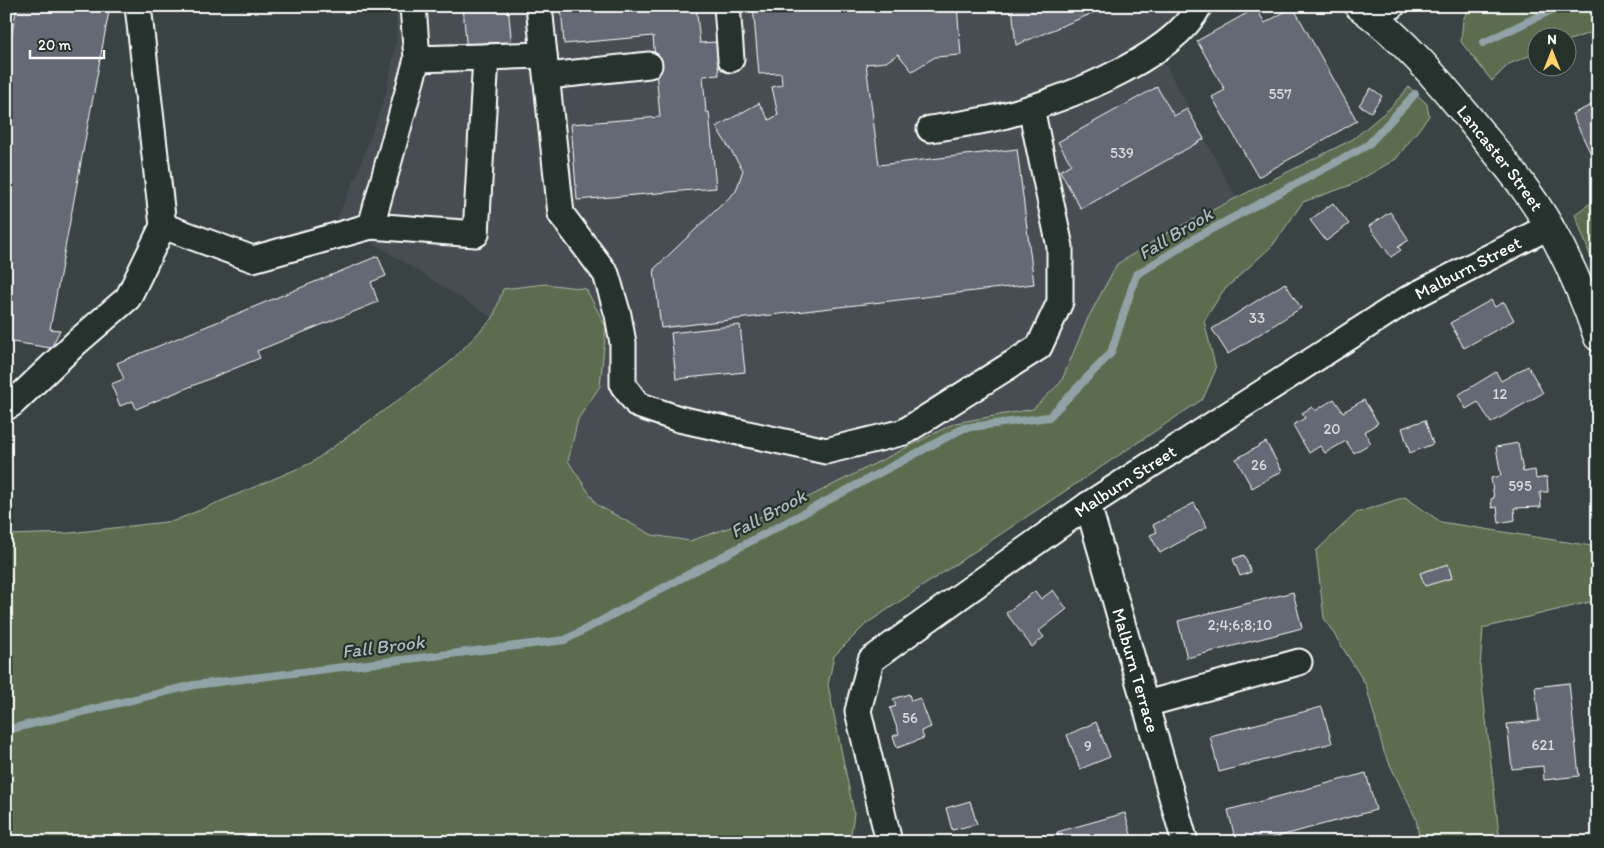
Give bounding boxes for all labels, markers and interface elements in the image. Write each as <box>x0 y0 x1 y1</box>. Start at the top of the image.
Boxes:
scale bar <box>30 28 104 60</box>
north arrow <box>1526 28 1576 78</box>
text: N <box>1547 31 1557 48</box>
text: 20 m <box>38 36 72 54</box>
house number: 557 <box>1268 85 1292 103</box>
street label: Lancaster Street <box>1452 101 1548 215</box>
house number: 539 <box>1110 144 1134 162</box>
water label: Fall Brook <box>1134 202 1218 265</box>
street label: Malburn Street <box>1411 231 1525 305</box>
house number: 33 <box>1249 309 1265 327</box>
house number: 12 <box>1493 385 1508 403</box>
house number: 20 <box>1323 420 1341 438</box>
street label: Malburn Street <box>1070 440 1180 522</box>
house number: 26 <box>1251 456 1267 474</box>
house number: 595 <box>1508 477 1532 495</box>
water label: Fall Brook <box>726 483 811 543</box>
street label: Malburn Terrace <box>1107 606 1164 735</box>
house number: 2;4;6;8;10 <box>1208 616 1272 634</box>
water label: Fall Brook <box>341 630 427 663</box>
house number: 56 <box>902 709 918 727</box>
house number: 621 <box>1532 736 1554 754</box>
house number: 9 <box>1084 737 1092 755</box>

